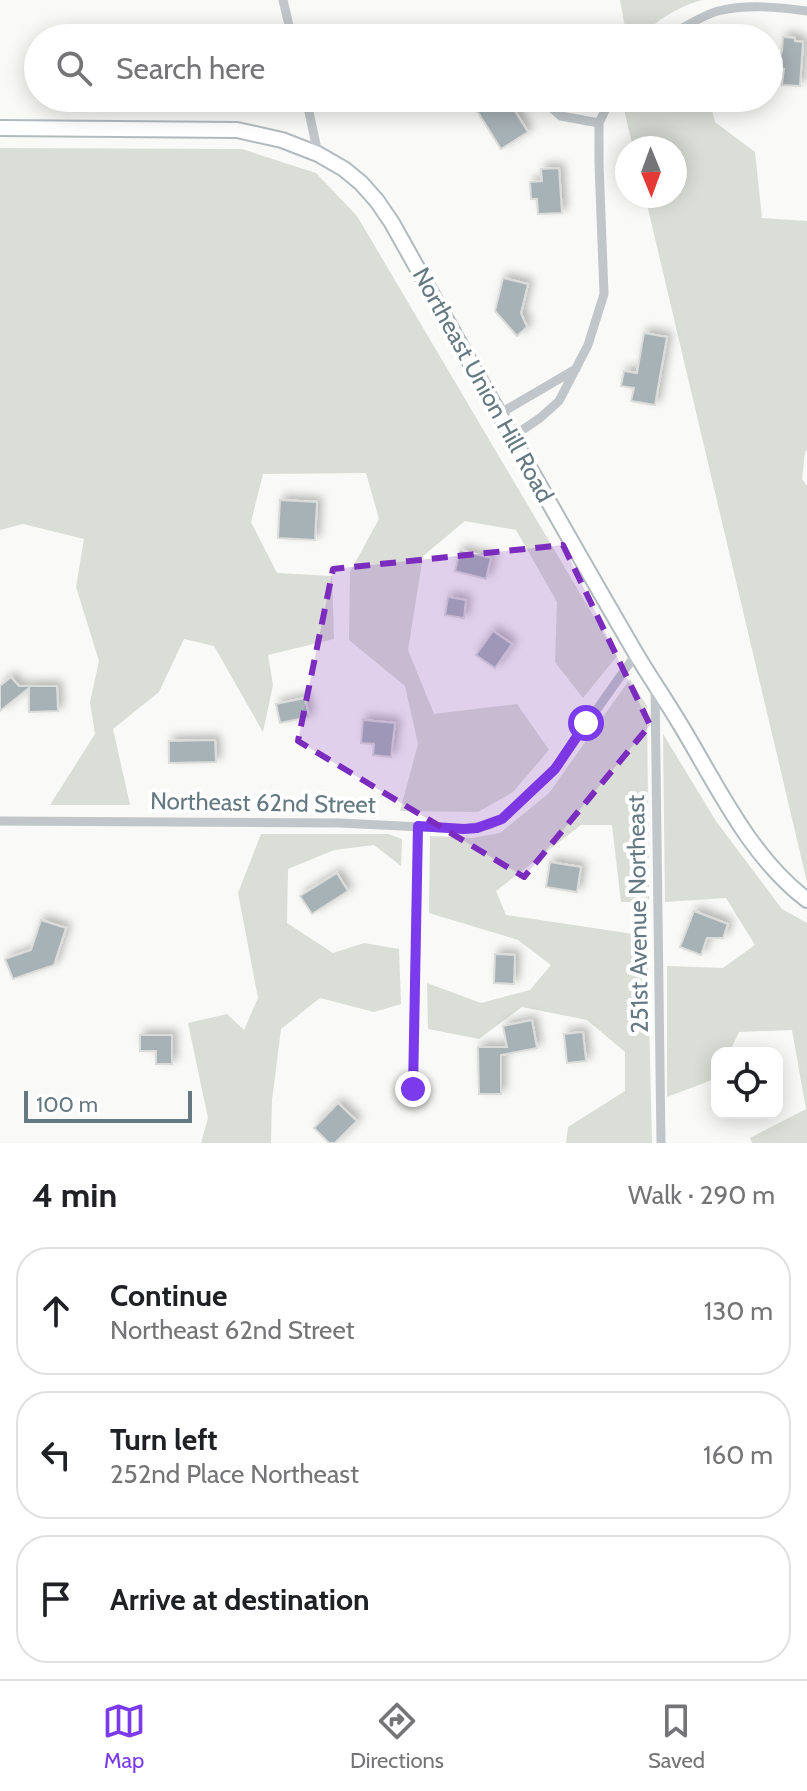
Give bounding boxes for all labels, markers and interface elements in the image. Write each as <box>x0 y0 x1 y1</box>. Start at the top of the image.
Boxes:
search box <box>24 24 783 112</box>
icon: search <box>52 46 96 90</box>
text: Search here <box>116 50 265 87</box>
north arrow <box>615 136 687 208</box>
street label: Northeast Union Hill Road <box>407 262 560 507</box>
route start <box>568 705 604 741</box>
street label: Northeast 62nd Street <box>150 786 376 819</box>
street label: 251st Avenue Northeast <box>621 794 654 1034</box>
map controls <box>711 1047 783 1119</box>
button: locate <box>711 1047 783 1119</box>
route end <box>395 1071 431 1107</box>
scale bar <box>24 1087 192 1123</box>
text: 100 m <box>36 1091 98 1118</box>
text: 4 min <box>32 1174 117 1216</box>
text: Walk · 290 m <box>628 1179 775 1211</box>
text: Continue <box>110 1277 227 1314</box>
icon: ahead <box>34 1289 78 1333</box>
text: 130 m <box>704 1295 773 1327</box>
text: Northeast 62nd Street <box>110 1314 355 1346</box>
text: Turn left <box>110 1421 218 1458</box>
icon: left <box>34 1433 78 1477</box>
text: 160 m <box>703 1439 773 1471</box>
text: 252nd Place Northeast <box>110 1458 359 1490</box>
icon: arrive <box>34 1577 78 1621</box>
text: Arrive at destination <box>110 1581 370 1618</box>
tab: Map <box>102 1699 146 1774</box>
tab: Directions <box>350 1699 444 1774</box>
tab: Saved <box>648 1699 705 1774</box>

